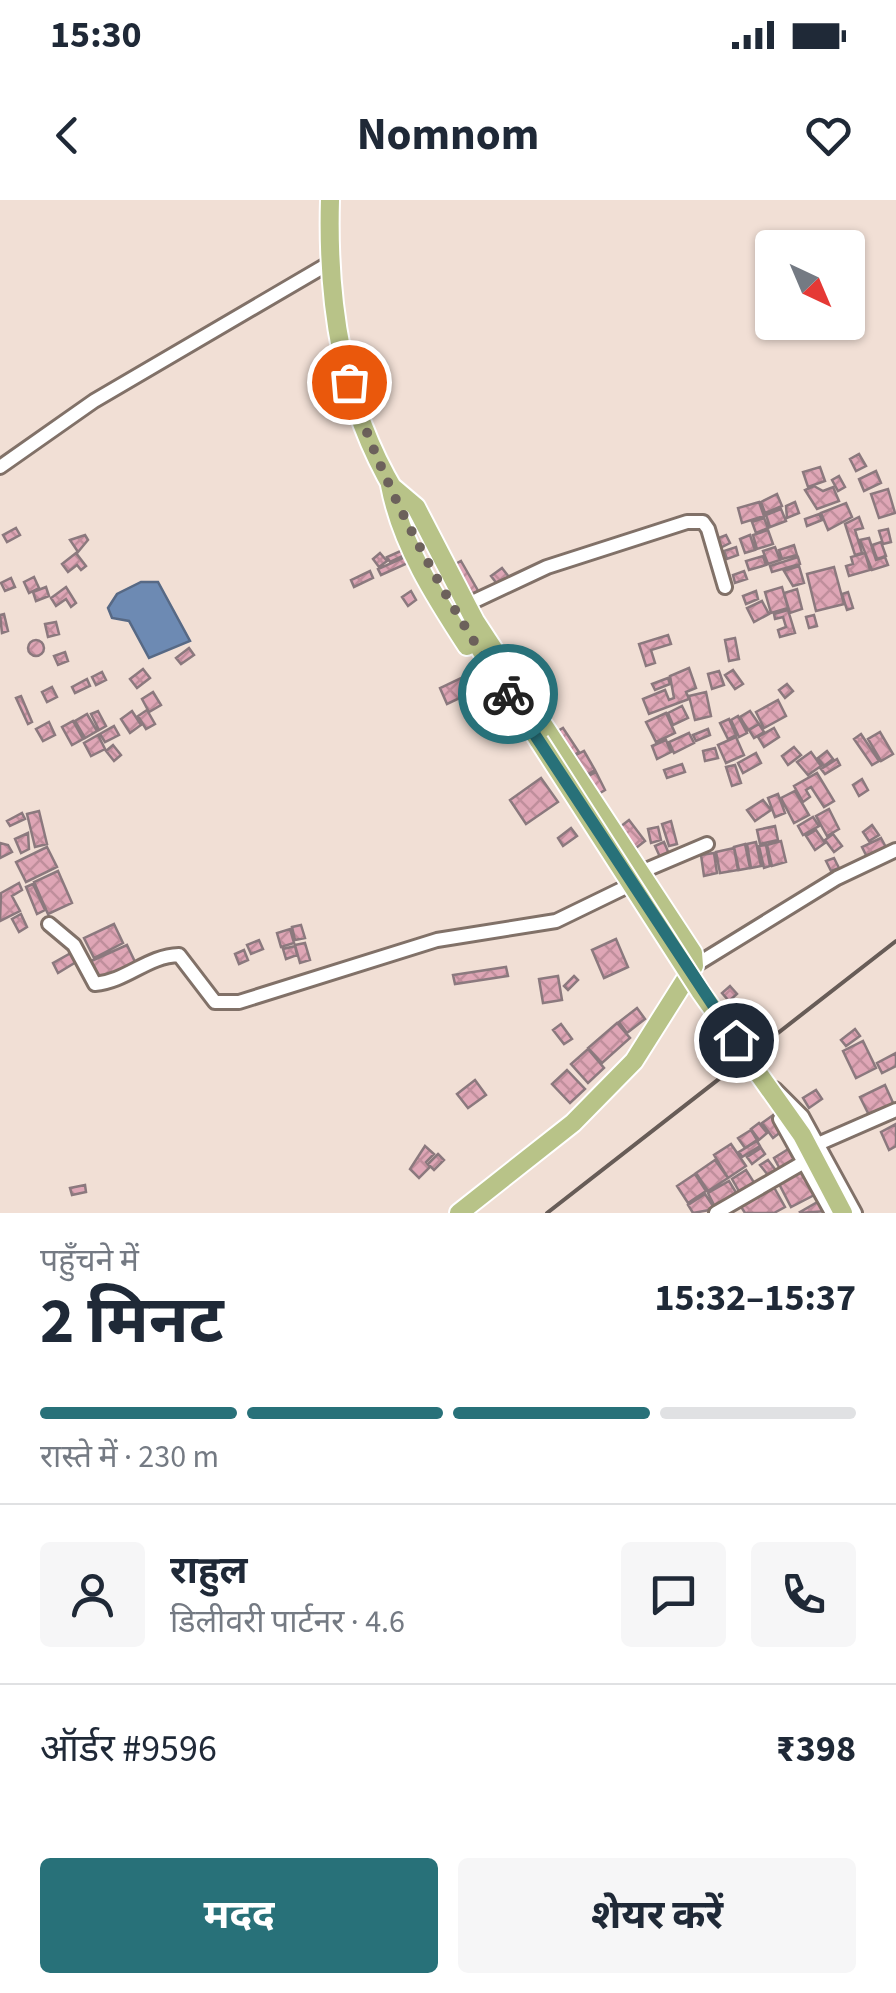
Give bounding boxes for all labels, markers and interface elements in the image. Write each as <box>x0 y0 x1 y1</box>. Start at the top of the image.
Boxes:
text: 15:30 <box>50 8 142 62</box>
text: Nomnom <box>357 103 539 167</box>
icon: back <box>40 108 95 163</box>
icon: heart <box>801 108 856 163</box>
north arrow <box>755 230 865 340</box>
map controls <box>755 230 865 340</box>
pin <box>307 340 392 425</box>
icon: bag <box>322 355 377 410</box>
courier <box>458 644 558 744</box>
icon: bike <box>481 667 536 722</box>
pin <box>694 998 779 1083</box>
icon: home <box>709 1013 764 1068</box>
text: पहुँचने में <box>40 1238 139 1284</box>
text: 15:32–15:37 <box>654 1271 856 1325</box>
text: 2 मिनट <box>40 1275 224 1368</box>
text: रास्ते में · 230 m <box>40 1434 219 1480</box>
button: person <box>40 1542 145 1647</box>
button: chat <box>621 1542 726 1647</box>
button: phone <box>751 1542 856 1647</box>
text: राहुल <box>170 1544 247 1598</box>
text: डिलीवरी पार्टनर · 4.6 <box>170 1599 405 1645</box>
text: ऑर्डर #9596 <box>40 1722 217 1776</box>
text: ₹398 <box>776 1722 856 1776</box>
button: मदद <box>40 1858 438 1973</box>
button: शेयर करें <box>458 1858 856 1973</box>

